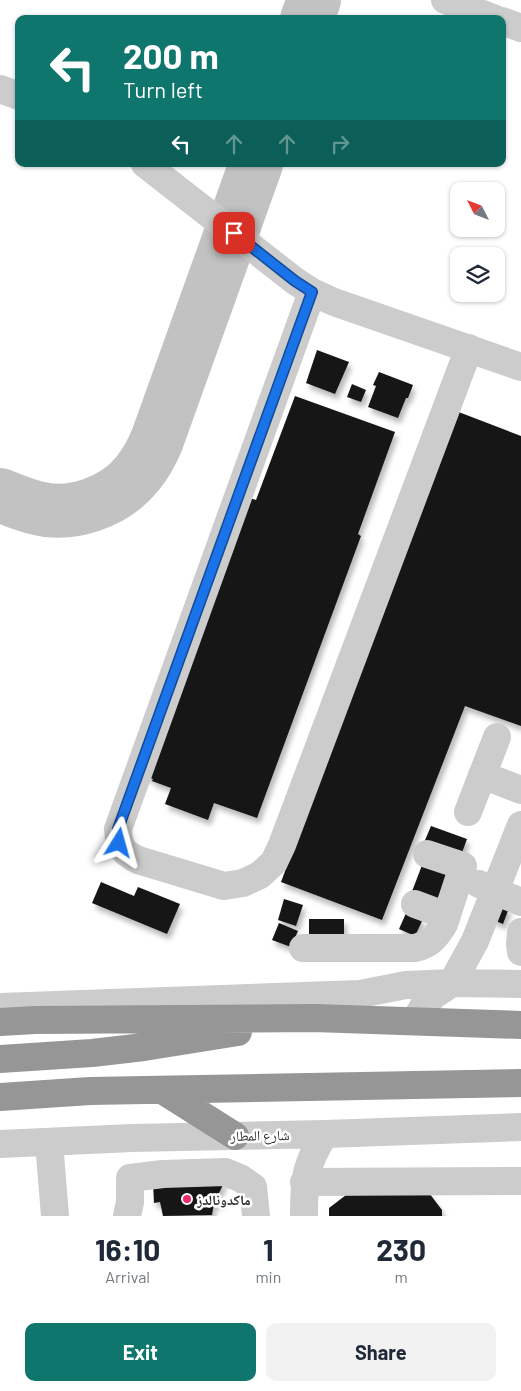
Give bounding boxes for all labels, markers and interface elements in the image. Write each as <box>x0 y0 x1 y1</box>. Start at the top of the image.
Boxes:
text: 200 m <box>123 34 219 76</box>
icon: left <box>40 35 105 100</box>
text: Turn left <box>123 76 203 102</box>
icon: left <box>167 130 195 158</box>
icon: ahead <box>220 130 248 158</box>
icon: ahead <box>273 130 301 158</box>
icon: right <box>326 130 354 158</box>
north arrow <box>450 182 505 238</box>
map controls <box>450 182 505 302</box>
pin <box>213 212 255 254</box>
icon: arrive <box>220 219 248 247</box>
button: layers <box>450 247 505 302</box>
position arrow <box>92 816 144 868</box>
street label: شارع المطار <box>229 1126 290 1146</box>
place label: ماكدونالدز <box>196 1191 251 1208</box>
marker: ماكدونالدز <box>181 1193 193 1205</box>
text: 16:10 <box>95 1231 160 1267</box>
text: 1 <box>263 1231 274 1267</box>
text: 230 <box>376 1231 426 1267</box>
text: Arrival <box>105 1267 150 1286</box>
text: min <box>255 1267 281 1286</box>
text: m <box>395 1267 408 1286</box>
button: Exit <box>25 1323 256 1381</box>
button: Share <box>266 1323 496 1381</box>

